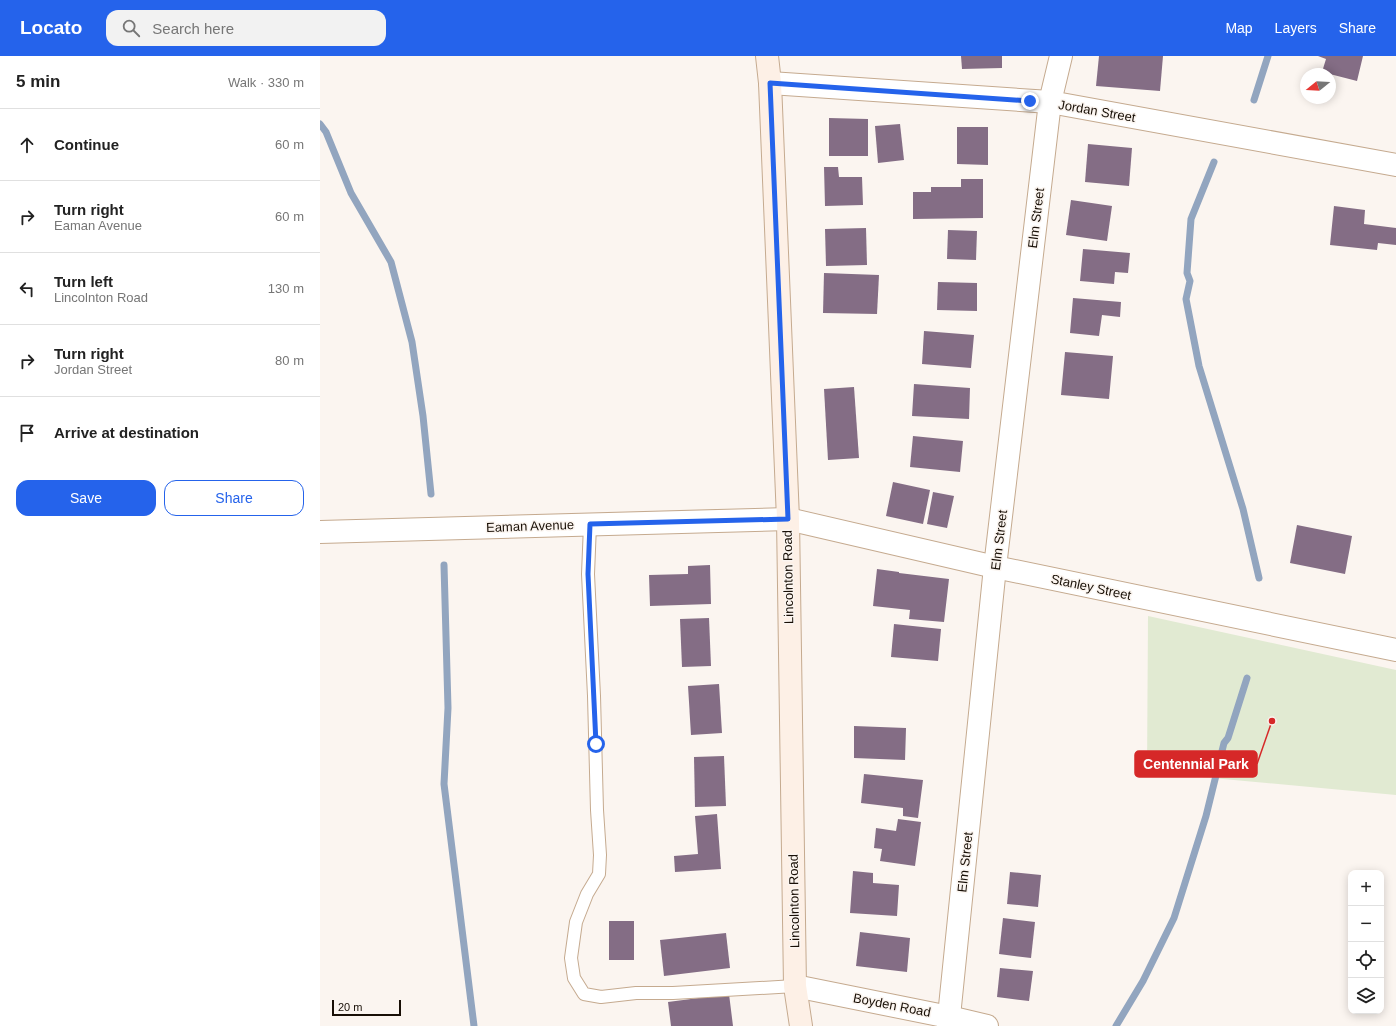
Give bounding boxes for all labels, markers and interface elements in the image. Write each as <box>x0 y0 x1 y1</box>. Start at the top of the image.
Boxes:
search box <box>106 10 386 46</box>
text: Locato <box>20 17 82 38</box>
icon: search <box>120 17 142 39</box>
text: Search here <box>152 20 234 37</box>
text: Map <box>1225 20 1253 36</box>
text: Layers <box>1275 20 1317 36</box>
text: Share <box>1339 20 1376 36</box>
north arrow <box>1300 68 1336 104</box>
text: 5 min <box>16 72 60 91</box>
text: Walk · 330 m <box>228 75 304 90</box>
route end <box>1021 92 1039 110</box>
street label: Jordan Street <box>1057 97 1137 125</box>
icon: ahead <box>16 134 38 156</box>
text: Continue <box>54 136 119 153</box>
text: 60 m <box>275 137 304 152</box>
street label: Elm Street <box>1025 187 1047 249</box>
text: Turn right <box>54 201 124 218</box>
icon: right <box>16 206 38 228</box>
text: 60 m <box>275 209 304 224</box>
text: Eaman Avenue <box>54 218 142 233</box>
text: Turn left <box>54 273 113 290</box>
icon: left <box>16 278 38 300</box>
text: 130 m <box>268 281 304 296</box>
text: Lincolnton Road <box>54 290 148 305</box>
text: Turn right <box>54 345 124 362</box>
icon: right <box>16 350 38 372</box>
text: 80 m <box>275 353 304 368</box>
text: Jordan Street <box>54 362 132 377</box>
icon: arrive <box>16 422 38 444</box>
text: Arrive at destination <box>54 424 199 441</box>
button: Save <box>16 480 156 516</box>
button: Share <box>164 480 304 516</box>
street label: Elm Street <box>988 509 1010 571</box>
street label: Eaman Avenue <box>486 517 574 535</box>
street label: Lincolnton Road <box>780 530 796 624</box>
street label: Stanley Street <box>1050 571 1133 603</box>
route start <box>587 735 605 753</box>
callout: Centennial Park <box>1135 751 1257 777</box>
text: Centennial Park <box>1143 756 1249 772</box>
street label: Elm Street <box>954 831 976 893</box>
street label: Lincolnton Road <box>786 854 802 948</box>
map controls <box>1348 870 1384 1014</box>
button: + <box>1348 870 1384 906</box>
button: − <box>1348 906 1384 942</box>
button: locate <box>1348 942 1384 978</box>
button: layers <box>1348 978 1384 1014</box>
street label: Boyden Road <box>852 990 932 1020</box>
scale bar <box>332 998 401 1017</box>
text: 20 m <box>338 1001 362 1013</box>

